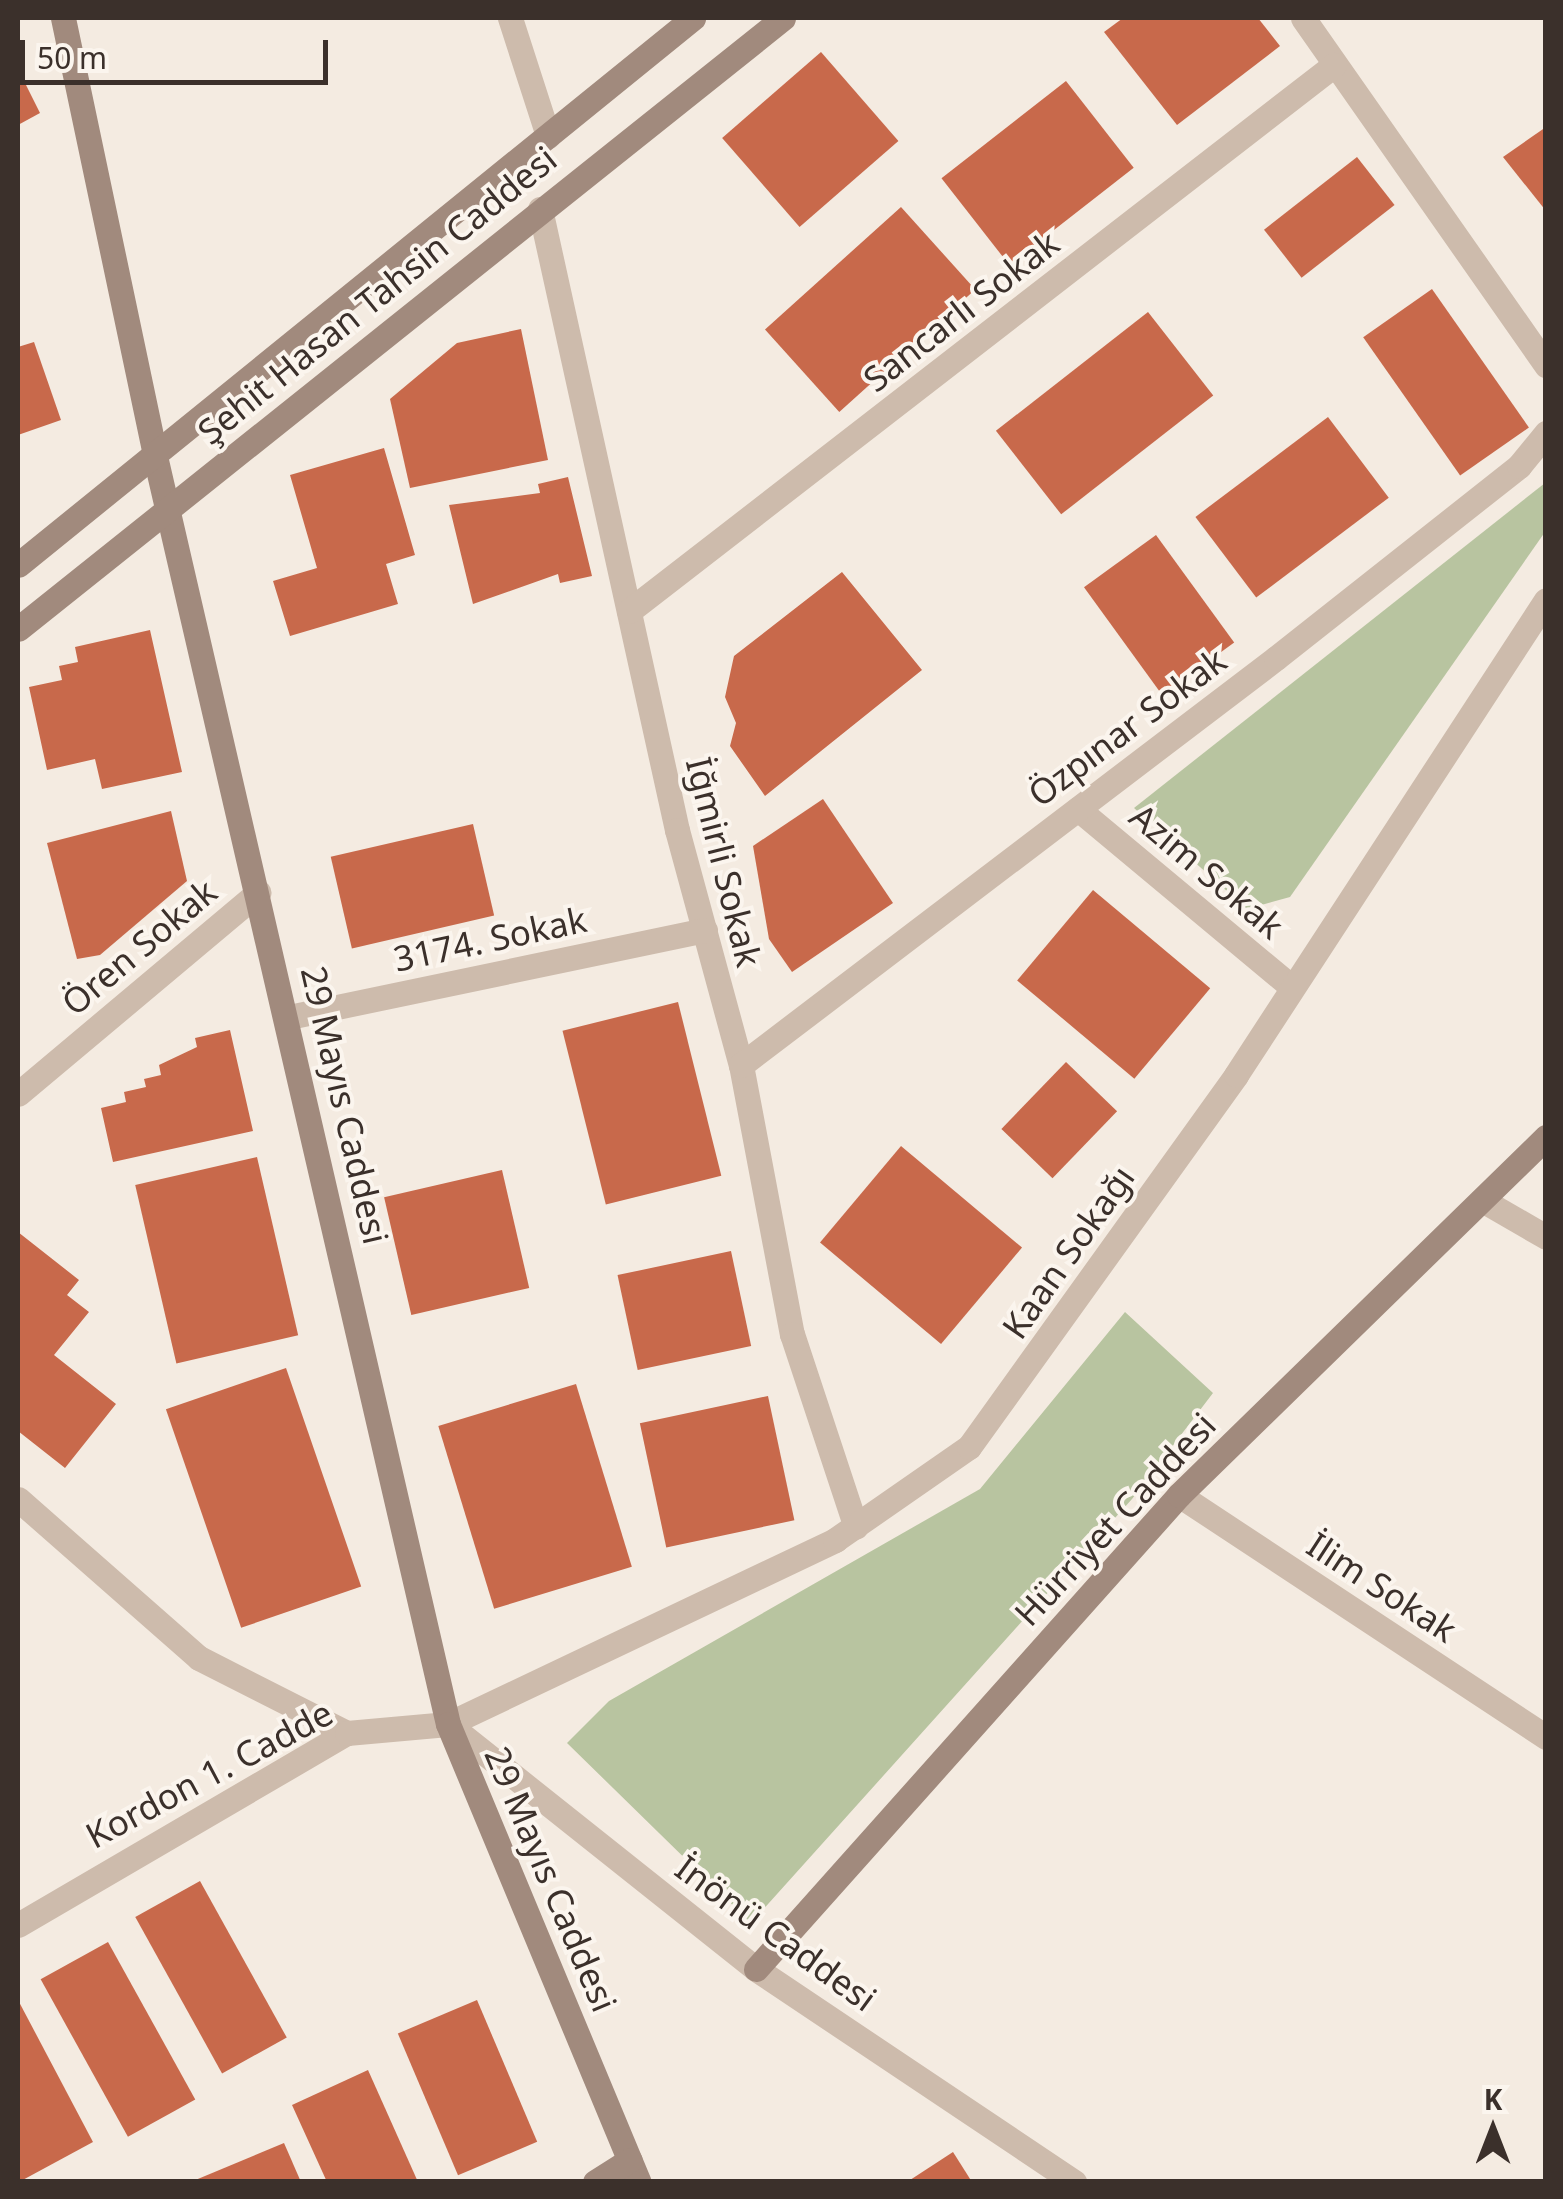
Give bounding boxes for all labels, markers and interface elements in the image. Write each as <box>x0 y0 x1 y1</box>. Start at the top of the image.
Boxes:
scale bar <box>25 20 332 82</box>
text: 50 m <box>37 37 107 78</box>
street label: Şehit Hasan Tahsin Caddesi <box>189 137 565 453</box>
street label: Sancarlı Sokak <box>855 222 1067 400</box>
street label: Özpınar Sokak <box>1020 639 1234 815</box>
street label: İğmirli Sokak <box>678 753 770 971</box>
street label: Azim Sokak <box>1122 795 1292 947</box>
street label: Ören Sokak <box>53 870 225 1024</box>
street label: 3174. Sokak <box>390 898 590 980</box>
street label: 29 Mayıs Caddesi <box>293 962 397 1248</box>
street label: Kaan Sokağı <box>993 1158 1143 1346</box>
street label: Hürriyet Caddesi <box>1006 1404 1224 1634</box>
street label: İlim Sokak <box>1300 1523 1464 1651</box>
street label: Kordon 1. Cadde <box>79 1691 339 1857</box>
street label: 29 Mayıs Caddesi <box>476 1740 626 2018</box>
street label: İnönü Caddesi <box>668 1846 884 2020</box>
north arrow <box>1443 2079 1543 2179</box>
text: K <box>1484 2080 1502 2118</box>

